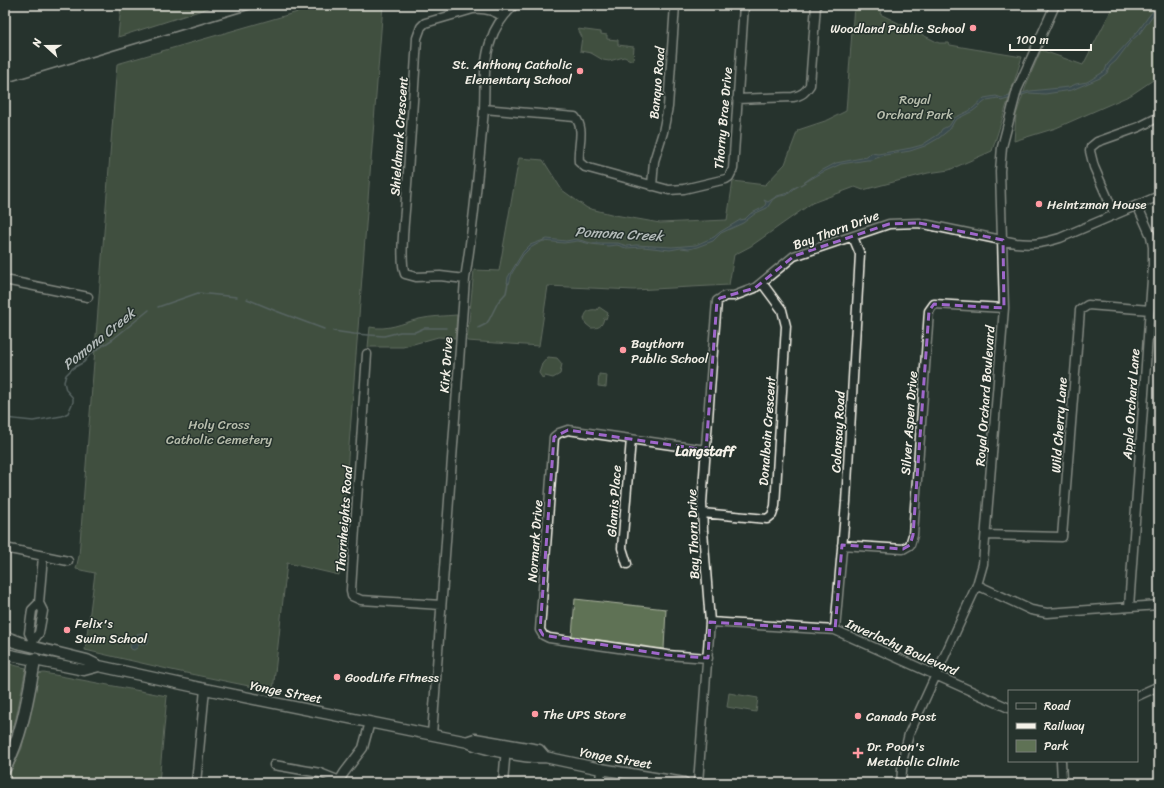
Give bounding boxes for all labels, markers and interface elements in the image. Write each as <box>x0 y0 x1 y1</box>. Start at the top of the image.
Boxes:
place label: Woodland Public School <box>830 17 965 40</box>
marker: Woodland Public School <box>968 23 978 33</box>
north arrow <box>26 26 66 66</box>
scale bar <box>1010 26 1091 52</box>
text: 100 m <box>1016 29 1049 51</box>
text: N <box>27 35 48 50</box>
street label: Banquo Road <box>642 45 672 120</box>
place label: St. Anthony Catholic Elementary School <box>452 53 573 91</box>
marker: St. Anthony Catholic Elementary School <box>575 66 585 76</box>
street label: Thorny Brae Drive <box>707 66 739 170</box>
street label: Shieldmark Crescent <box>383 75 415 197</box>
park label: Royal Orchard Park <box>877 88 953 126</box>
place label: Heintzman House <box>1047 193 1147 216</box>
marker: Heintzman House <box>1034 199 1044 209</box>
street label: Bay Thorn Drive <box>790 204 883 256</box>
water label: Pomona Creek <box>574 219 665 249</box>
water label: Pomona Creek <box>57 301 142 376</box>
street label: Royal Orchard Boulevard <box>969 324 1001 467</box>
place label: Baythorn Public School <box>631 332 709 370</box>
street label: Kirk Drive <box>433 336 459 394</box>
marker: Baythorn Public School <box>618 345 628 355</box>
street label: Apple Orchard Lane <box>1116 347 1146 461</box>
street label: Silver Aspen Drive <box>894 370 924 476</box>
street label: Donalbain Crescent <box>752 375 782 486</box>
street label: Wild Cherry Lane <box>1044 376 1074 474</box>
street label: Colonsay Road <box>824 389 852 473</box>
park label: Holy Cross Catholic Cemetery <box>166 413 272 451</box>
district label: Langstaff <box>675 439 737 464</box>
street label: Thornheights Road <box>329 464 359 573</box>
street label: Glamis Place <box>600 464 628 538</box>
street label: Bay Thorn Drive <box>680 488 706 580</box>
street label: Normark Drive <box>521 499 549 583</box>
place label: Felix's Swim School <box>75 612 148 650</box>
street label: Inverlochy Boulevard <box>841 612 963 683</box>
marker: Felix's Swim School <box>62 625 72 635</box>
place label: GoodLife Fitness <box>345 666 440 689</box>
marker: GoodLife Fitness <box>332 672 342 682</box>
street label: Yonge Street <box>248 674 325 710</box>
legend <box>1008 690 1138 762</box>
text: Road <box>1044 695 1071 717</box>
place label: The UPS Store <box>543 703 626 726</box>
place label: Canada Post <box>866 705 937 728</box>
marker: The UPS Store <box>530 709 540 719</box>
marker: Canada Post <box>853 711 863 721</box>
text: Railway <box>1044 715 1085 737</box>
place label: Dr. Poon's Metabolic Clinic <box>867 735 960 773</box>
text: Park <box>1044 735 1069 757</box>
street label: Yonge Street <box>578 740 654 776</box>
marker: Dr. Poon's Metabolic Clinic <box>852 747 864 759</box>

